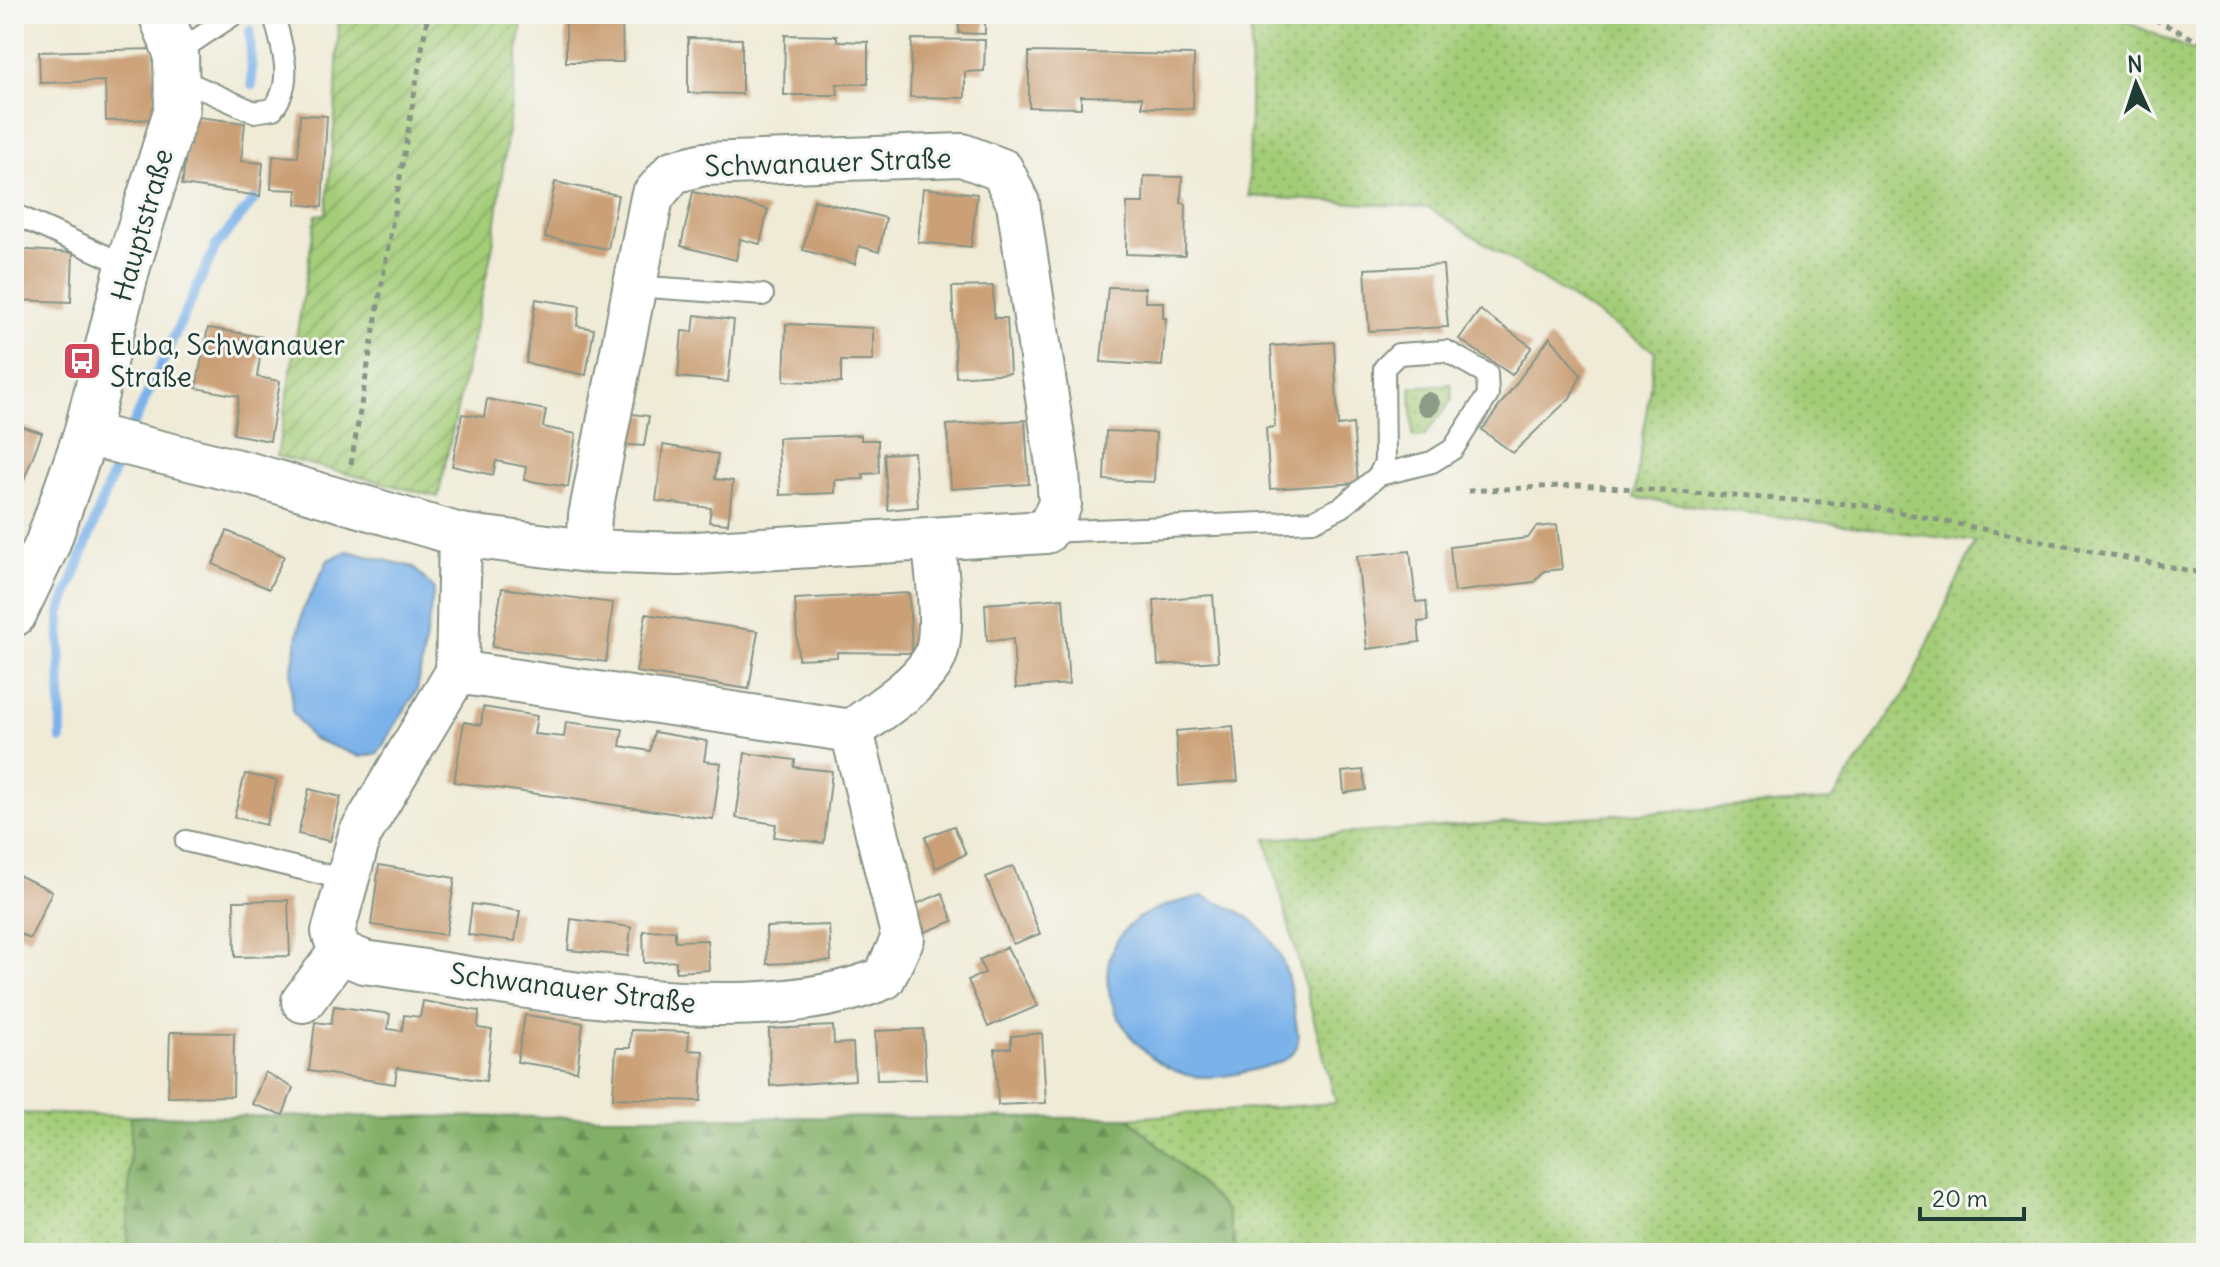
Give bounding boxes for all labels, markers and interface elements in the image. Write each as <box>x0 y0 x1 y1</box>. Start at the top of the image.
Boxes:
north arrow <box>2096 44 2176 124</box>
text: N <box>2127 50 2143 78</box>
street label: Schwanauer Straße <box>704 140 952 184</box>
street label: Hauptstraße <box>103 145 181 305</box>
place label: Euba, Schwanauer Straße <box>110 327 345 395</box>
bus stop icon: Euba, Schwanauer Straße <box>61 340 103 382</box>
street label: Schwanauer Straße <box>448 955 698 1021</box>
scale bar <box>1920 1171 2024 1221</box>
text: 20 m <box>1932 1183 1988 1213</box>

